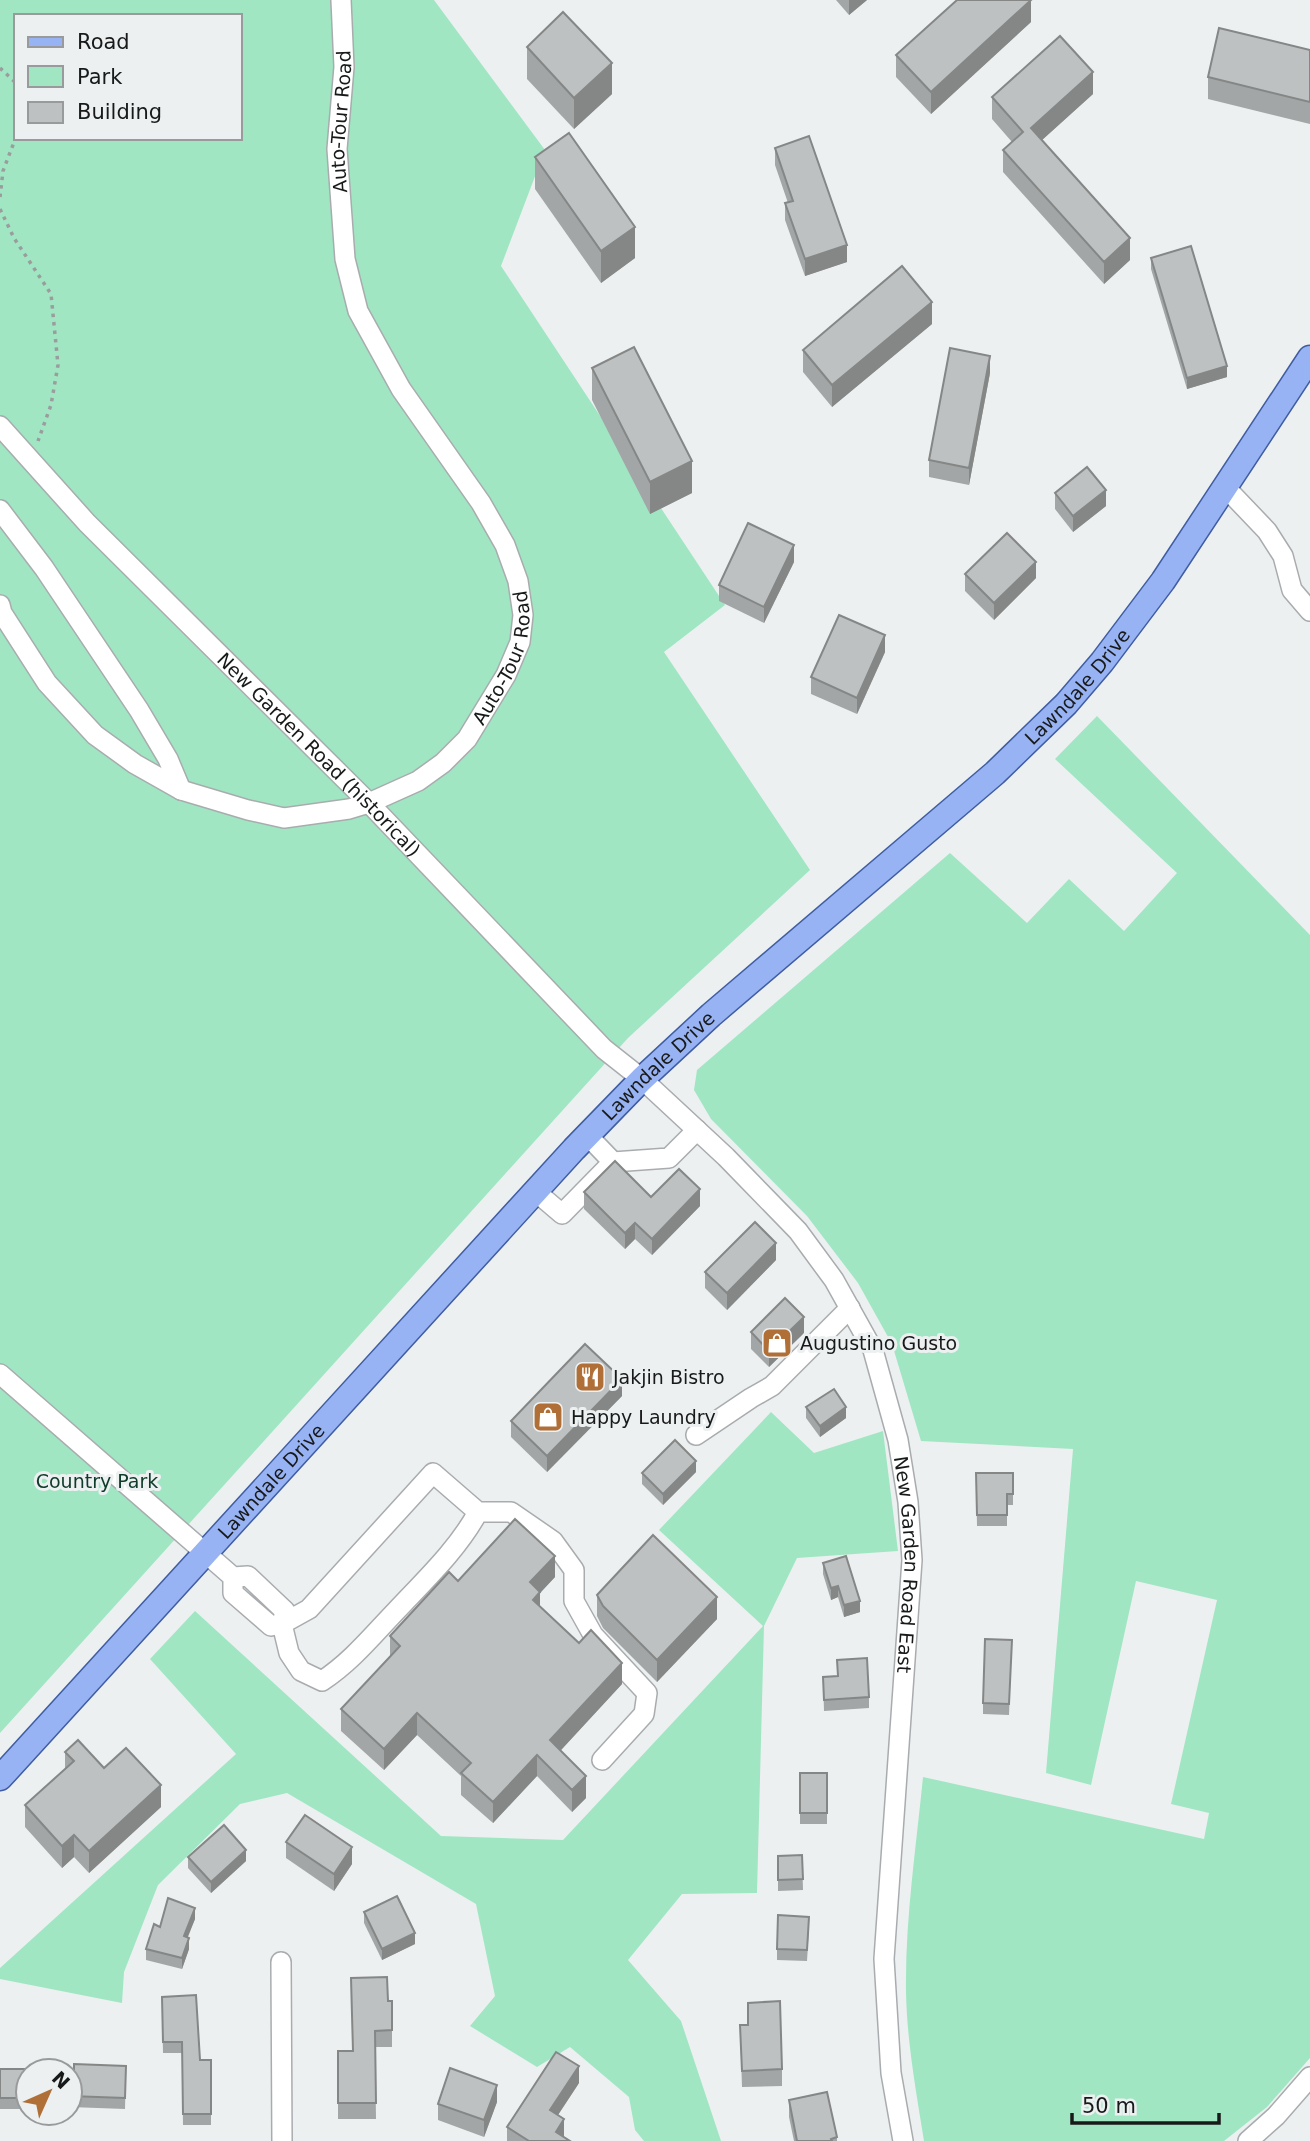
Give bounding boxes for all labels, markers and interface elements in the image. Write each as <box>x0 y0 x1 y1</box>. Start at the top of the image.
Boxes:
legend <box>14 14 242 140</box>
text: Road <box>77 30 130 54</box>
street label: Auto-Tour Road <box>326 50 355 194</box>
text: Park <box>77 65 123 89</box>
text: Building <box>77 100 162 124</box>
street label: Auto-Tour Road <box>468 589 534 728</box>
street label: Lawndale Drive <box>1020 624 1134 749</box>
street label: New Garden Road (historical) <box>213 648 425 861</box>
street label: Lawndale Drive <box>597 1007 719 1125</box>
shop icon: Augustino Gusto <box>760 1326 794 1360</box>
place label: Augustino Gusto <box>800 1332 957 1354</box>
restaurant icon: Jakjin Bistro <box>573 1360 607 1394</box>
place label: Jakjin Bistro <box>612 1366 725 1388</box>
shop icon: Happy Laundry <box>531 1400 565 1434</box>
place label: Happy Laundry <box>571 1406 716 1428</box>
street label: Lawndale Drive <box>213 1419 329 1543</box>
street label: New Garden Road East <box>890 1454 923 1674</box>
park label: Country Park <box>36 1470 158 1492</box>
north arrow <box>14 2057 84 2127</box>
text: N <box>48 2067 74 2093</box>
scale bar <box>1072 2082 1219 2126</box>
text: 50 m <box>1082 2094 1136 2118</box>

